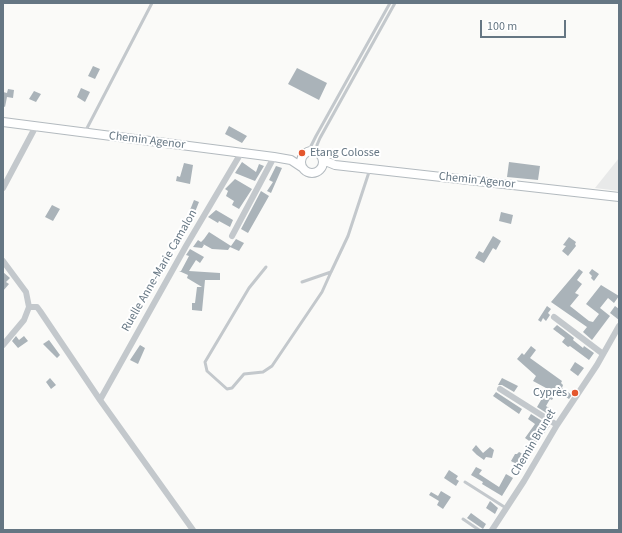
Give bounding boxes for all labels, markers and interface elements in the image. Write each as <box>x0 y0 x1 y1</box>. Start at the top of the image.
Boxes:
scale bar <box>482 12 568 38</box>
text: 100 m <box>487 18 517 35</box>
street label: Chemin Agenor <box>108 129 186 153</box>
place label: Etang Colosse <box>310 146 380 160</box>
marker: Etang Colosse <box>297 148 307 158</box>
street label: Chemin Agenor <box>438 170 516 192</box>
street label: Ruelle Anne-Marie Camalon <box>119 207 201 335</box>
place label: Cyprès <box>533 386 567 400</box>
marker: Cyprès <box>570 388 580 398</box>
street label: Chemin Brunet <box>508 407 560 479</box>

